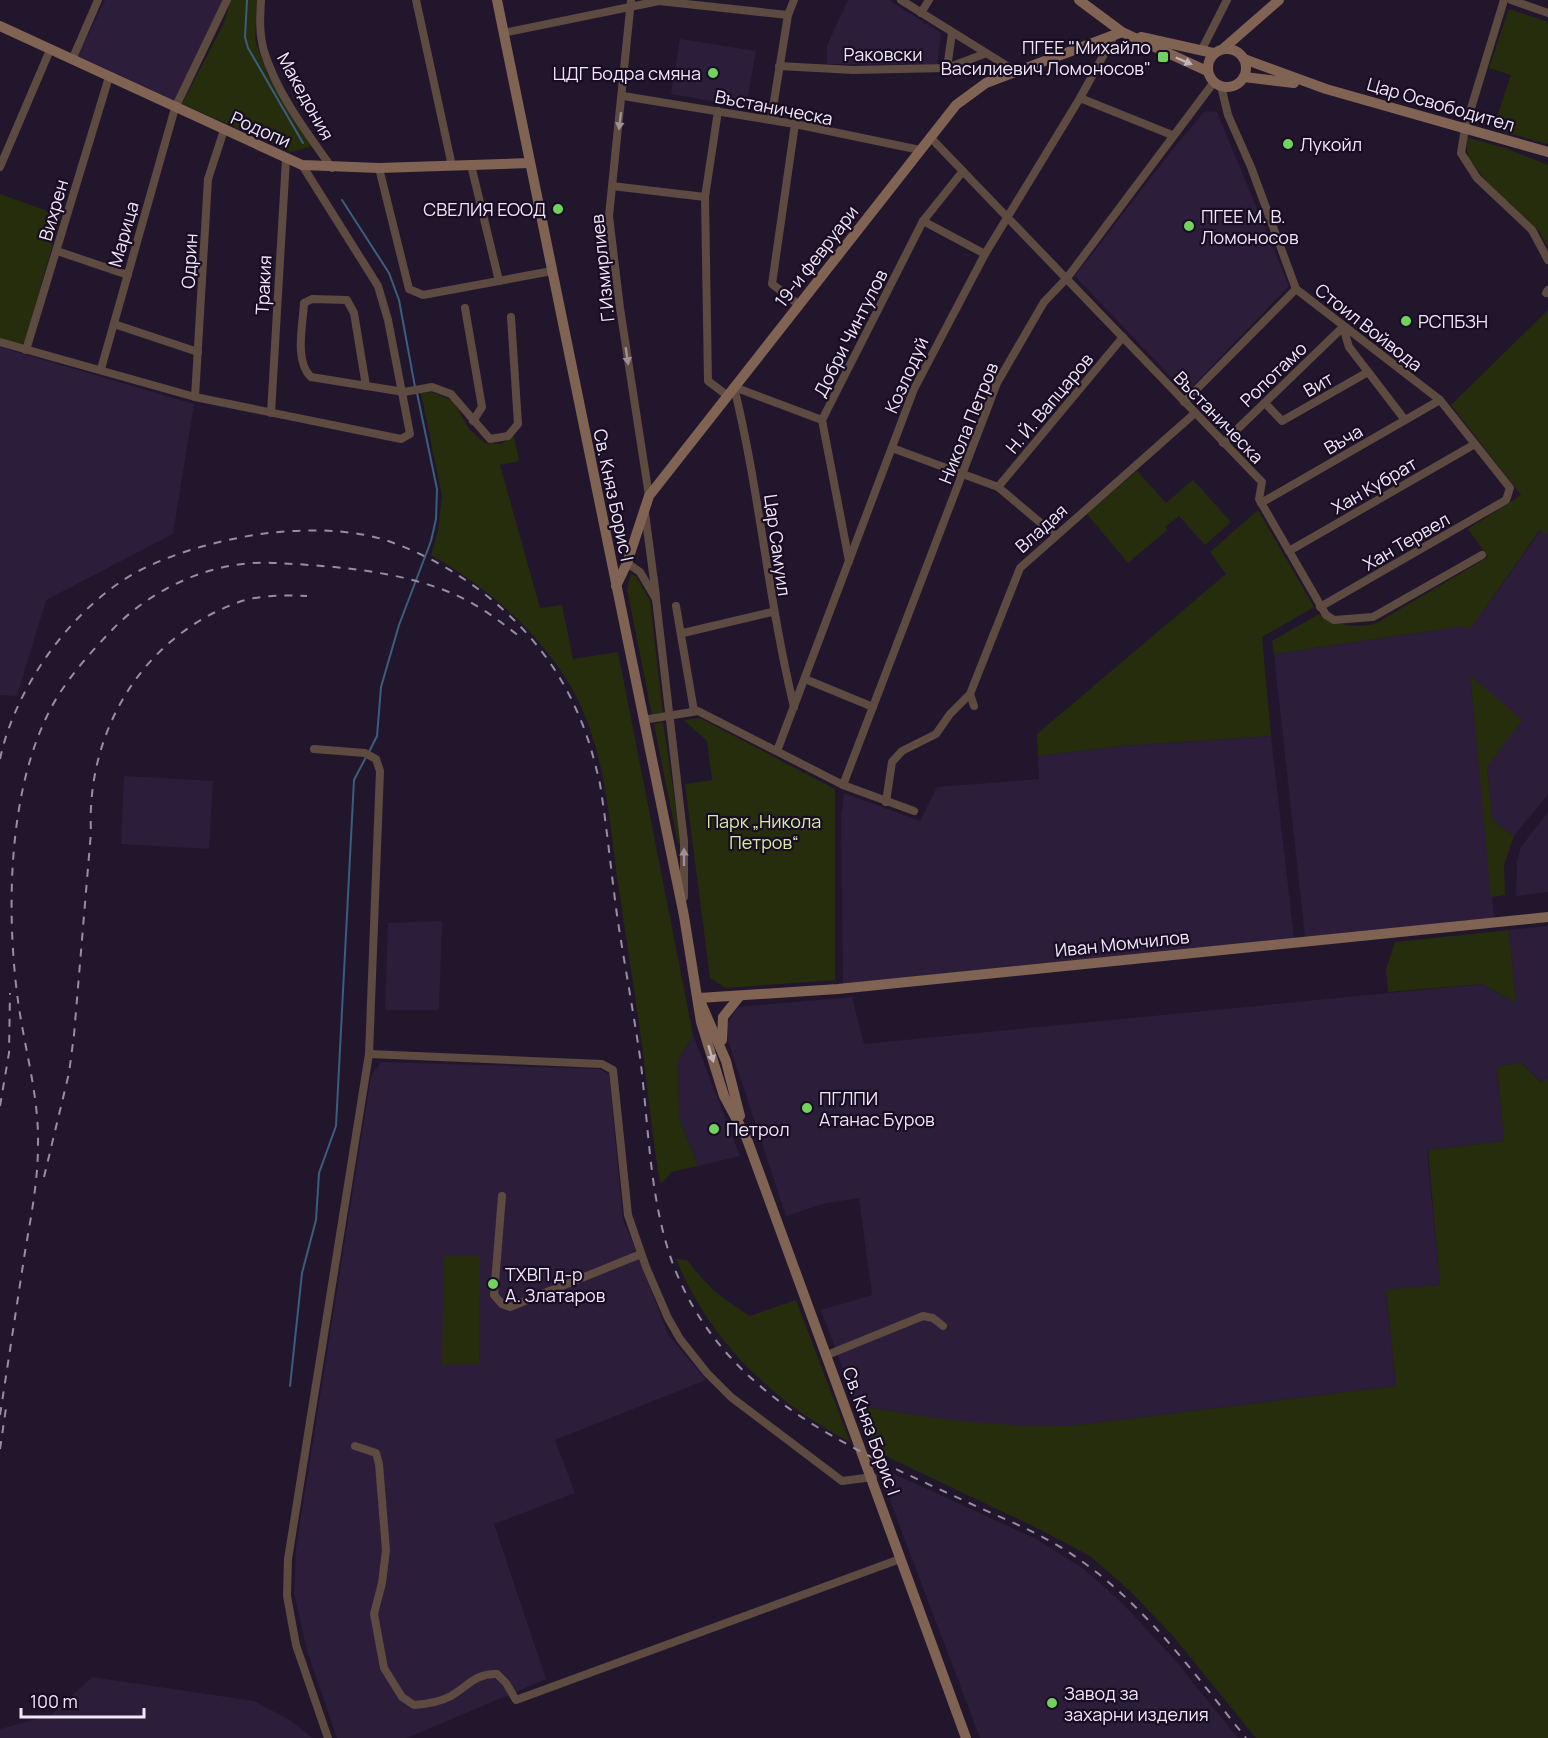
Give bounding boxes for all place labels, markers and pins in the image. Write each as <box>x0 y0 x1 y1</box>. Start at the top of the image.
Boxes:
place label: ПГЕЕ "Михайло Василиевич Ломоносов" <box>941 35 1151 80</box>
marker: ПГЕЕ "Михайло Василиевич Ломоносов" <box>1156 50 1170 64</box>
place label: ЦДГ Бодра смяна <box>553 61 701 85</box>
marker: ЦДГ Бодра смяна <box>706 66 720 80</box>
place label: Лукойл <box>1300 132 1362 156</box>
marker: Лукойл <box>1281 137 1295 151</box>
place label: СВЕЛИЯ ЕООД <box>423 197 546 221</box>
marker: СВЕЛИЯ ЕООД <box>551 202 565 216</box>
place label: ПГЕЕ М. В. Ломоносов <box>1201 204 1299 249</box>
marker: ПГЕЕ М. В. Ломоносов <box>1182 219 1196 233</box>
place label: РСПБЗН <box>1418 309 1488 333</box>
marker: РСПБЗН <box>1399 314 1413 328</box>
place label: ПГЛПИ Атанас Буров <box>819 1086 935 1131</box>
marker: ПГЛПИ Атанас Буров <box>800 1101 814 1115</box>
place label: Петрол <box>726 1117 790 1141</box>
marker: Петрол <box>707 1122 721 1136</box>
place label: ТХВП д-р А. Златаров <box>505 1262 606 1307</box>
marker: ТХВП д-р А. Златаров <box>486 1277 500 1291</box>
place label: Завод за захарни изделия <box>1064 1681 1209 1726</box>
marker: Завод за захарни изделия <box>1045 1696 1059 1710</box>

